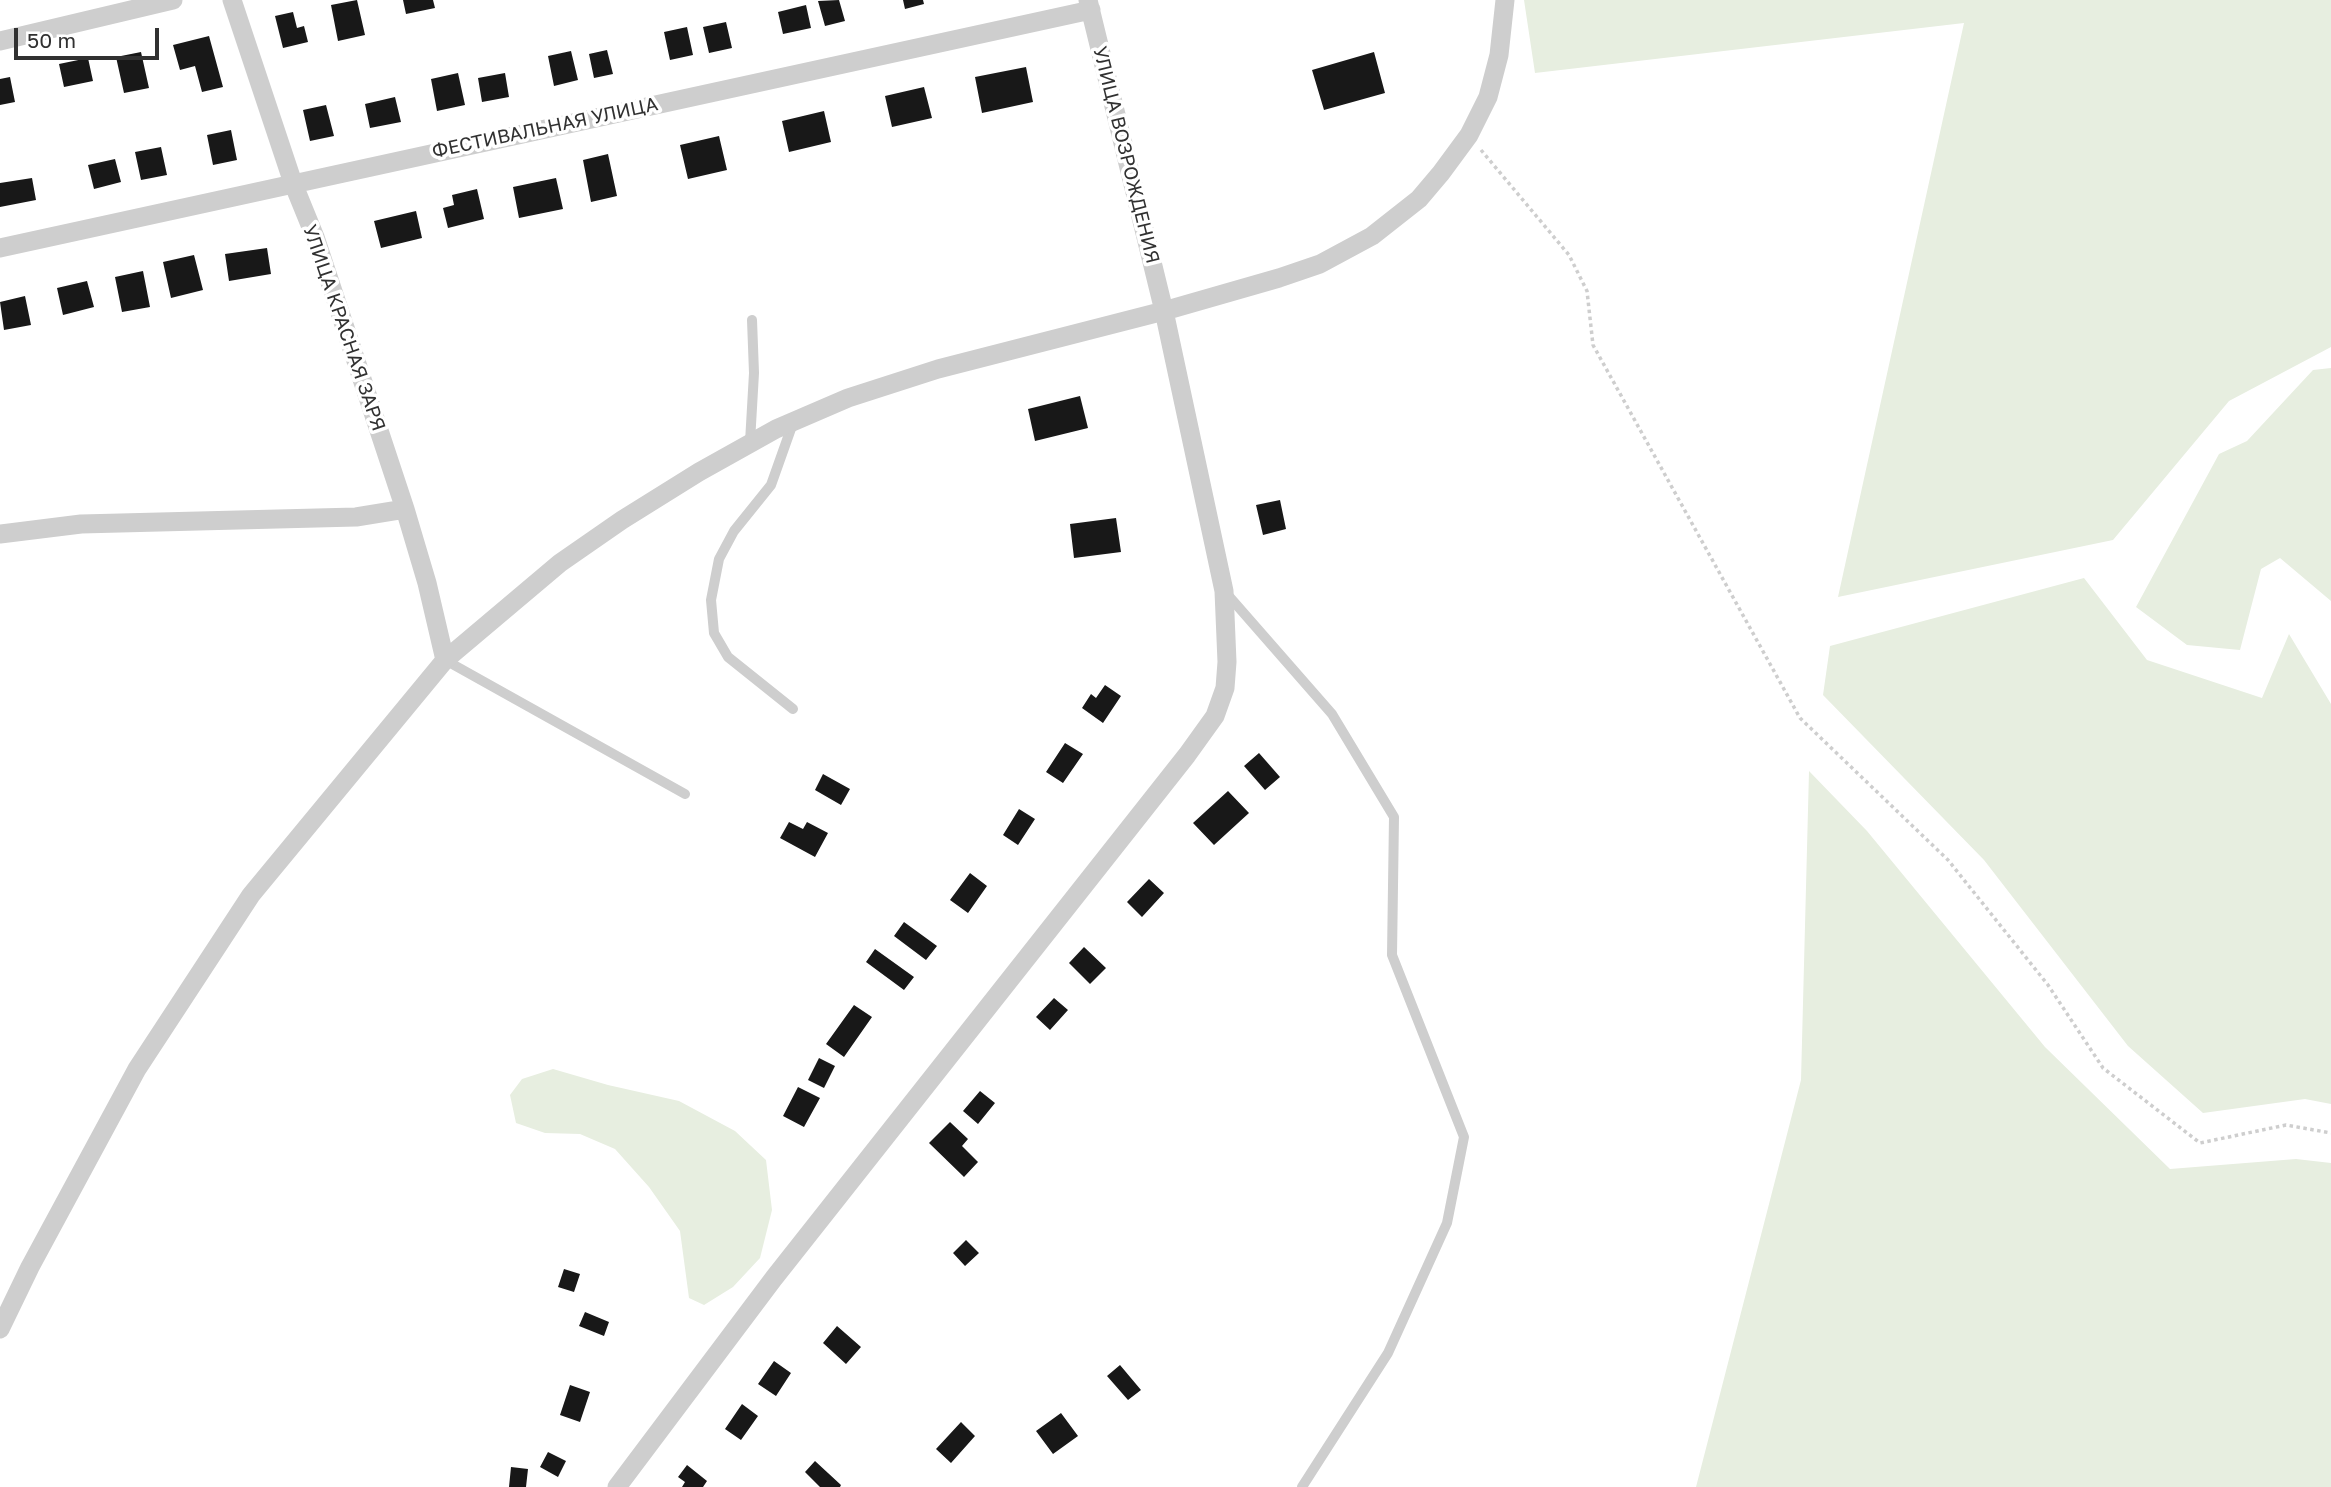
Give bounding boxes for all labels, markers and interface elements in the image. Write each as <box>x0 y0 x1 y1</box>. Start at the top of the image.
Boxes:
scale bar <box>18 14 163 58</box>
text: 50 m <box>27 27 76 53</box>
street label: УЛИЦА ВОЗРОЖДЕНИЯ <box>1088 44 1164 266</box>
street label: ФЕСТИВАЛЬНАЯ УЛИЦА <box>430 93 660 163</box>
street label: УЛИЦА КРАСНАЯ ЗАРЯ <box>298 222 390 434</box>

